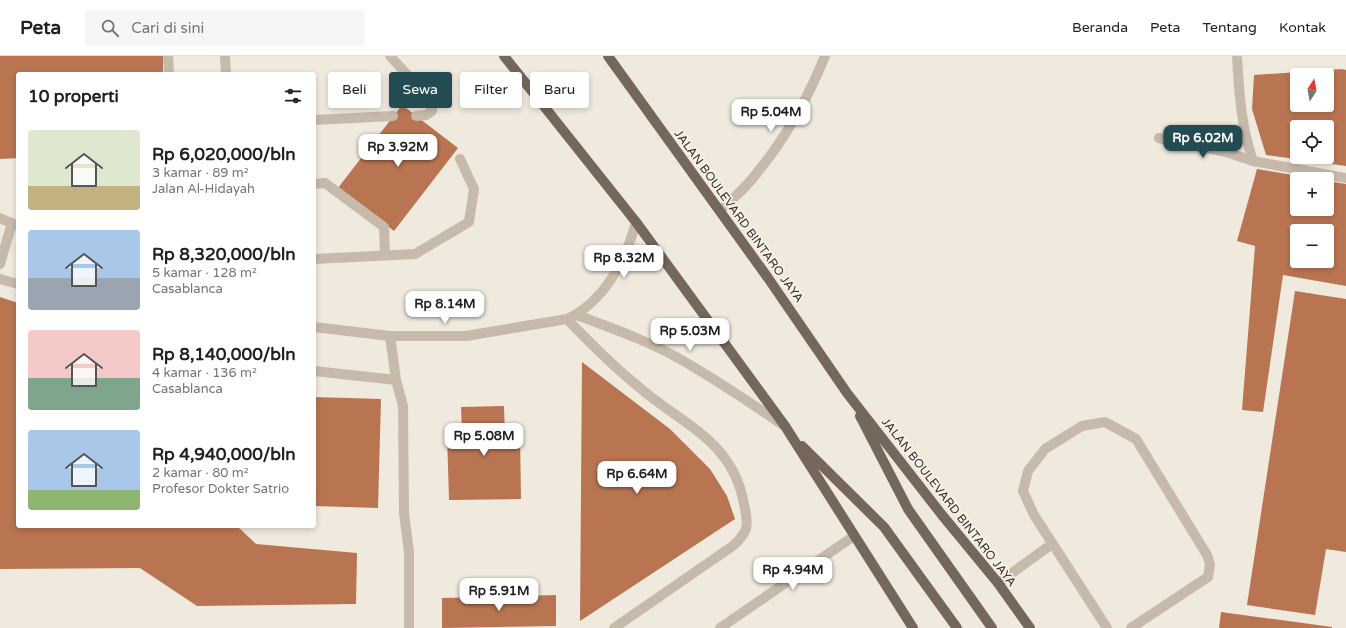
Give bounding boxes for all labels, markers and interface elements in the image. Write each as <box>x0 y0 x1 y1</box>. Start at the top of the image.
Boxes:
search box <box>85 10 365 46</box>
text: Peta <box>20 17 61 39</box>
icon: search <box>99 17 121 39</box>
text: Cari di sini <box>131 19 204 37</box>
text: Beranda <box>1072 19 1128 36</box>
text: Peta <box>1150 19 1180 36</box>
text: Tentang <box>1202 19 1257 36</box>
text: Kontak <box>1279 19 1326 36</box>
north arrow <box>1290 68 1334 112</box>
map controls <box>1290 68 1334 268</box>
chip: Beli <box>328 72 381 108</box>
chip: Sewa <box>389 72 452 108</box>
chip: Filter <box>460 72 522 108</box>
chip: Baru <box>530 72 589 108</box>
icon: filters <box>282 85 304 107</box>
text: 10 properti <box>28 86 119 107</box>
pin: Rp 5.04M <box>730 99 812 133</box>
text: Rp 5.04M <box>740 104 802 120</box>
button: locate <box>1290 120 1334 164</box>
pin: Rp 6.02M <box>1162 125 1244 159</box>
street label: JALAN BOULEVARD BINTARO JAYA <box>672 127 806 305</box>
text: Rp 6.02M <box>1172 130 1234 146</box>
pin: Rp 3.92M <box>357 134 439 168</box>
text: Rp 3.92M <box>367 139 429 155</box>
text: Rp 6,020,000/bln <box>152 144 296 165</box>
icon: home <box>60 146 108 194</box>
text: 3 kamar · 89 m² <box>152 165 249 181</box>
button: + <box>1290 172 1334 216</box>
text: Jalan Al-Hidayah <box>152 181 255 197</box>
button: − <box>1290 224 1334 268</box>
text: Rp 8,320,000/bln <box>152 244 296 265</box>
pin: Rp 8.32M <box>583 245 665 279</box>
icon: home <box>60 246 108 294</box>
text: Rp 8.32M <box>593 250 655 266</box>
text: 5 kamar · 128 m² <box>152 265 257 281</box>
text: Casablanca <box>152 281 223 297</box>
pin: Rp 8.14M <box>404 291 486 325</box>
text: Rp 8.14M <box>414 296 476 312</box>
pin: Rp 5.03M <box>649 318 731 352</box>
text: Rp 5.03M <box>659 323 721 339</box>
text: Rp 8,140,000/bln <box>152 344 296 365</box>
icon: home <box>60 346 108 394</box>
text: 4 kamar · 136 m² <box>152 365 257 381</box>
text: Casablanca <box>152 381 223 397</box>
street label: JALAN BOULEVARD BINTARO JAYA <box>879 415 1019 589</box>
pin: Rp 5.08M <box>443 423 525 457</box>
text: Rp 5.08M <box>453 428 515 444</box>
text: Rp 4,940,000/bln <box>152 444 296 465</box>
icon: home <box>60 446 108 494</box>
pin: Rp 6.64M <box>596 461 678 495</box>
text: 2 kamar · 80 m² <box>152 465 249 481</box>
text: Rp 6.64M <box>606 466 668 482</box>
text: Profesor Dokter Satrio <box>152 481 289 497</box>
pin: Rp 4.94M <box>752 557 834 591</box>
text: Rp 4.94M <box>762 562 824 578</box>
pin: Rp 5.91M <box>458 578 540 612</box>
text: Rp 5.91M <box>468 583 530 599</box>

